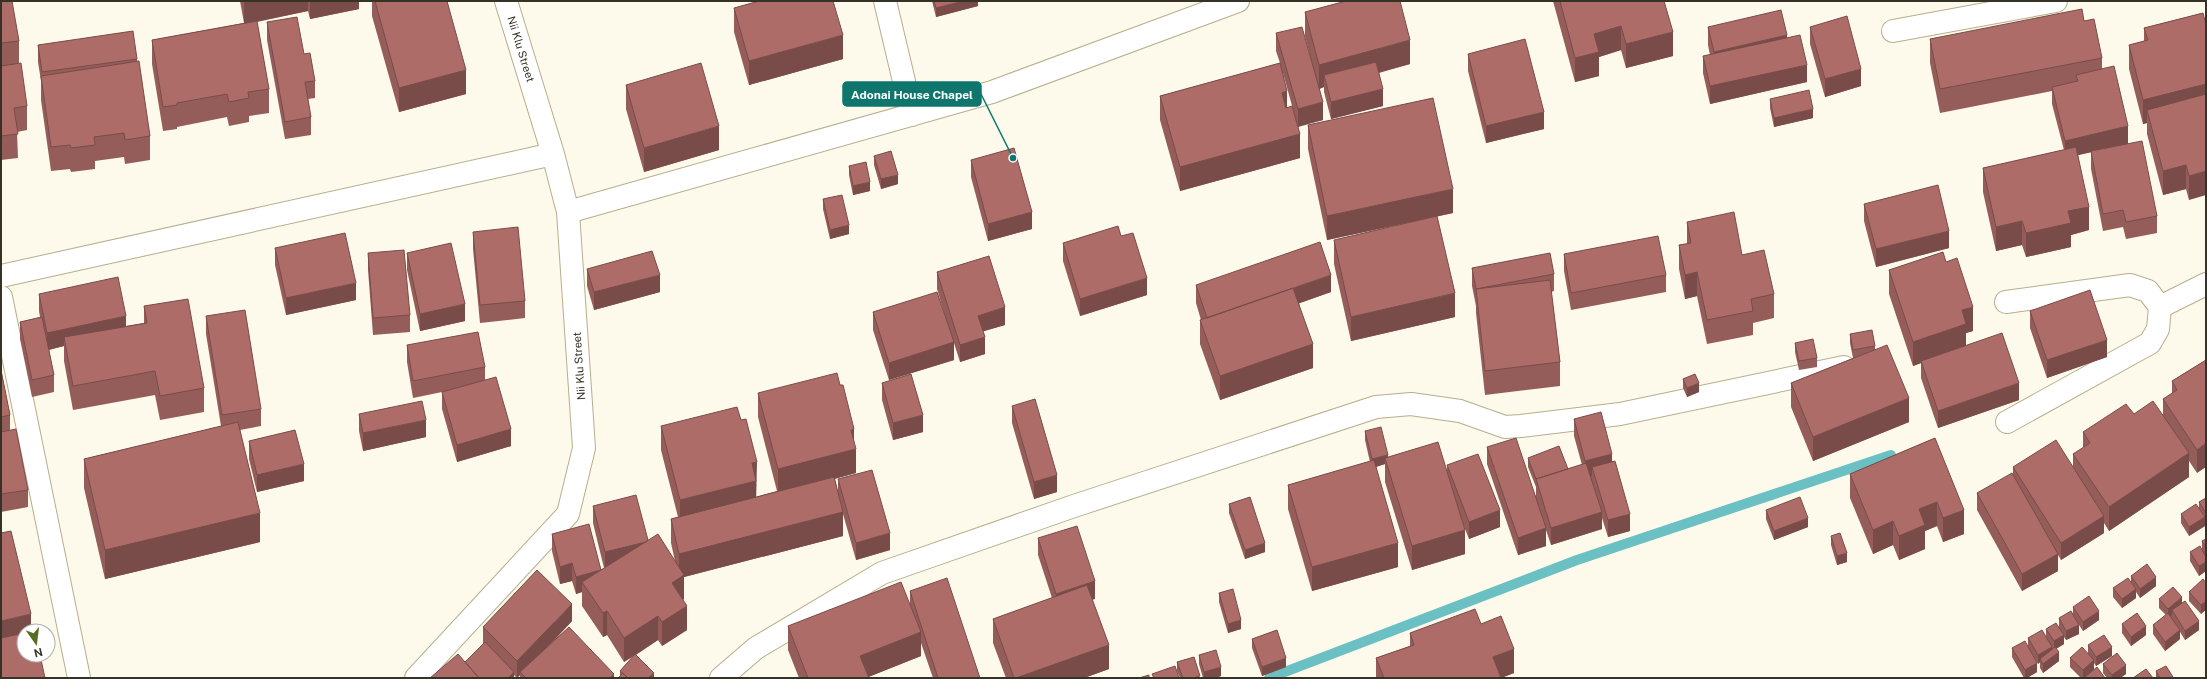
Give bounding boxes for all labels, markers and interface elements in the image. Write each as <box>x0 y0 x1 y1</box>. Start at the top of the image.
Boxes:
street label: Nii Klu Street <box>505 15 537 83</box>
callout: Adonai House Chapel <box>843 82 981 106</box>
text: Adonai House Chapel <box>851 88 973 102</box>
street label: Nii Klu Street <box>571 331 587 401</box>
north arrow <box>16 623 56 663</box>
text: N <box>33 646 44 660</box>

